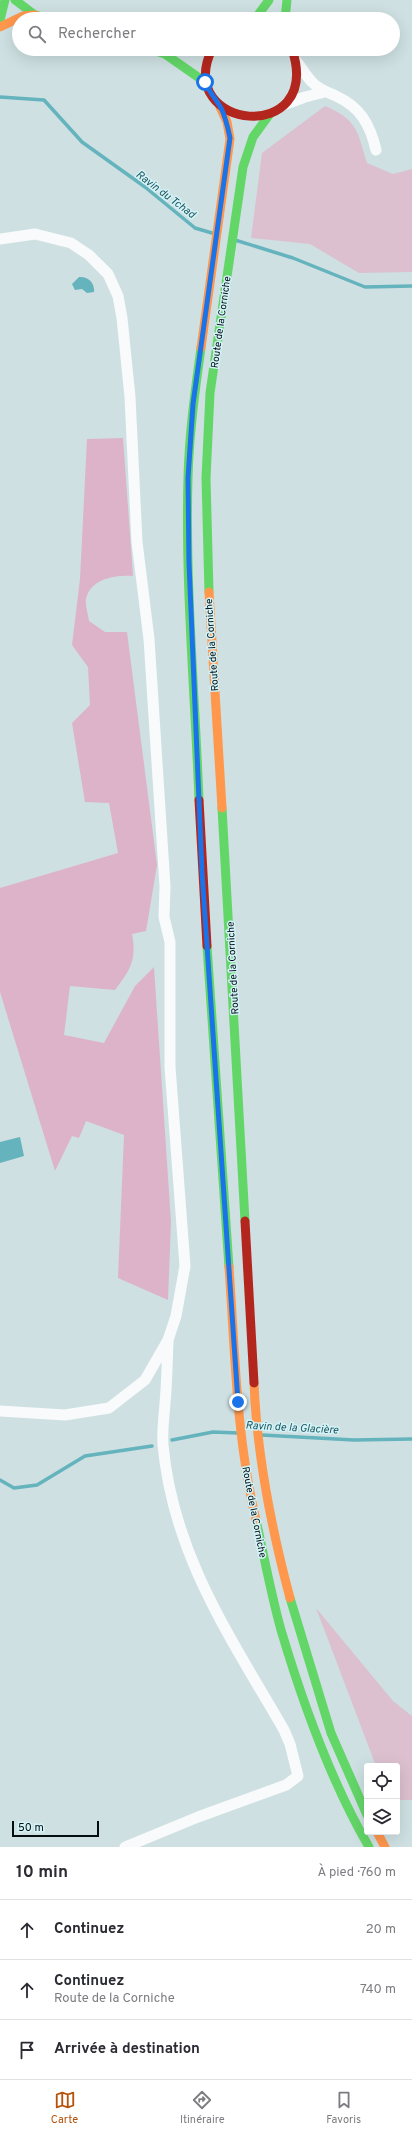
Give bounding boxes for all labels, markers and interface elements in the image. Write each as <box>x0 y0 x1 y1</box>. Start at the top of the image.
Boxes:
search box <box>12 12 400 56</box>
icon: search <box>26 23 48 45</box>
text: Rechercher <box>58 25 136 44</box>
route start <box>196 73 214 91</box>
water label: Ravin du Tchad <box>133 168 199 222</box>
street label: Route de la Corniche <box>209 275 234 369</box>
street label: Route de la Corniche <box>203 598 222 692</box>
street label: Route de la Corniche <box>225 921 242 1015</box>
route end <box>229 1393 247 1411</box>
water label: Ravin de la Glacière <box>245 1419 339 1437</box>
street label: Route de la Corniche <box>238 1465 269 1559</box>
map controls <box>364 1763 400 1835</box>
button: locate <box>364 1763 400 1799</box>
button: layers <box>364 1799 400 1835</box>
scale bar <box>12 1819 99 1838</box>
text: 50 m <box>18 1821 44 1835</box>
text: 10 min <box>16 1862 68 1884</box>
text: À pied · 760 m <box>318 1865 396 1881</box>
icon: ahead <box>16 1919 38 1941</box>
text: Continuez <box>54 1920 124 1939</box>
text: 20 m <box>366 1922 396 1938</box>
text: Continuez <box>54 1972 124 1991</box>
icon: ahead <box>16 1979 38 2001</box>
text: 740 m <box>360 1982 396 1998</box>
text: Route de la Corniche <box>54 1991 175 2007</box>
icon: arrive <box>16 2039 38 2061</box>
text: Arrivée à destination <box>54 2040 200 2059</box>
tab: Carte <box>51 2089 78 2127</box>
tab: Itinéraire <box>180 2089 225 2127</box>
tab: Favoris <box>326 2089 361 2127</box>

